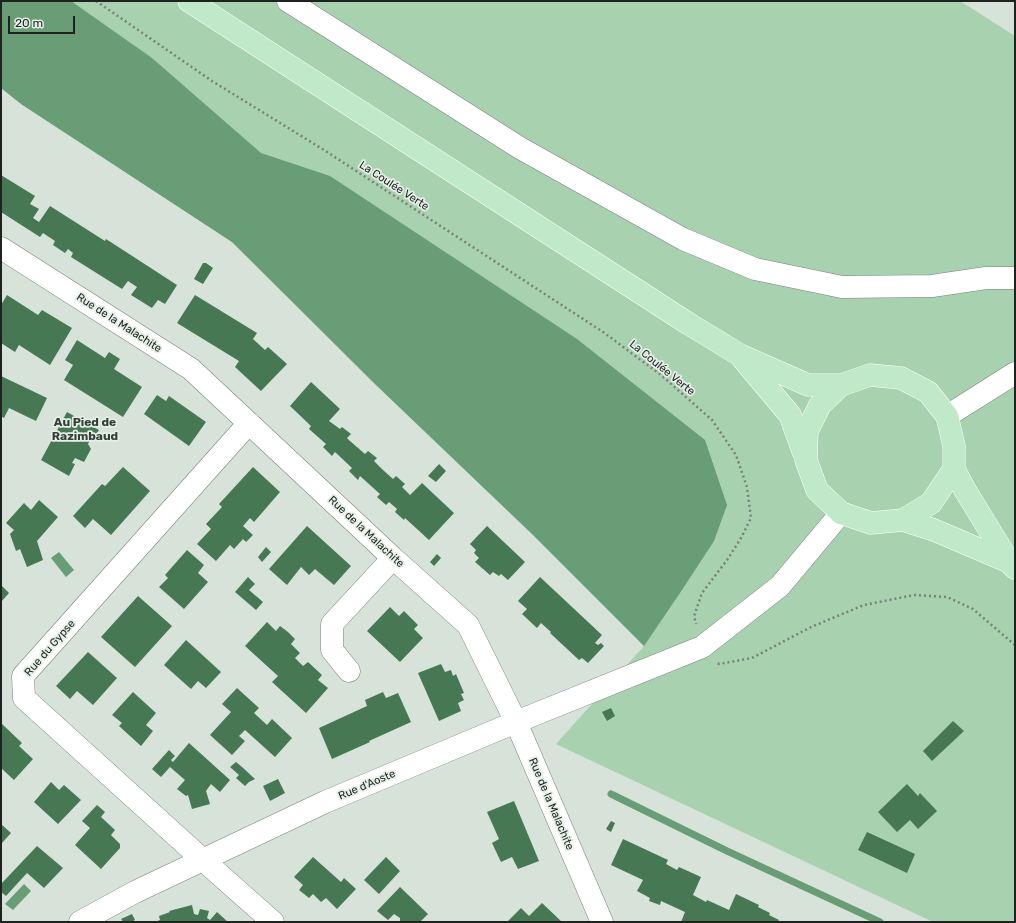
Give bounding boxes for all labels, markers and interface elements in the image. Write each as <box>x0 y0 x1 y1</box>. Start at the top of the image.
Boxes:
scale bar <box>10 8 77 34</box>
text: 20 m <box>15 16 43 30</box>
street label: La Coulée Verte <box>357 159 431 213</box>
street label: Rue de la Malachite <box>74 291 164 355</box>
street label: La Coulée Verte <box>627 338 697 398</box>
district label: Au Pied de Razimbaud <box>52 416 118 444</box>
street label: Rue de la Malachite <box>325 493 407 571</box>
street label: Rue du Gypse <box>22 617 78 679</box>
street label: Rue de la Malachite <box>526 756 576 852</box>
street label: Rue d'Aoste <box>337 767 397 803</box>

